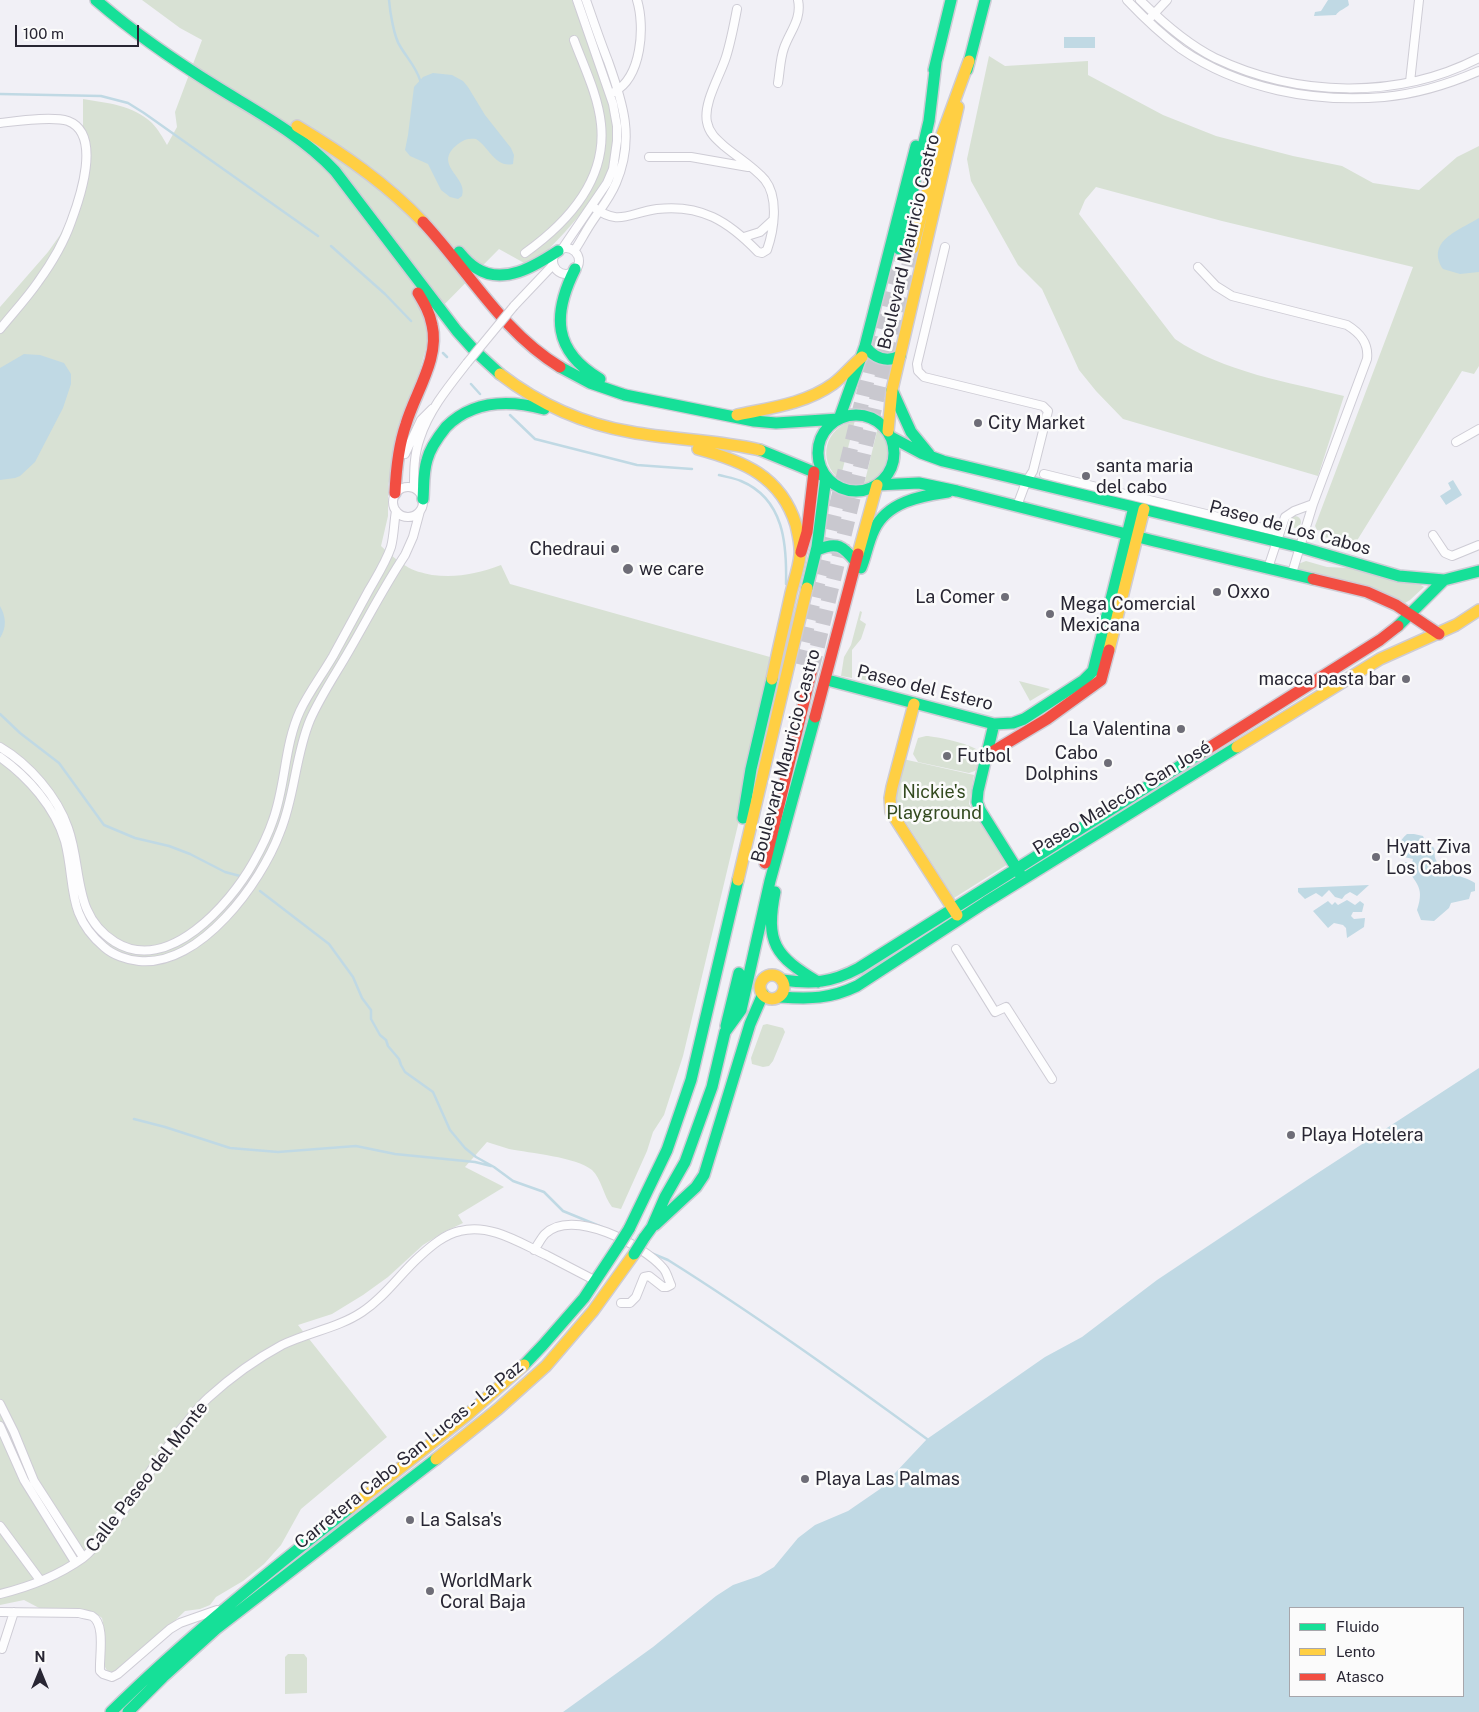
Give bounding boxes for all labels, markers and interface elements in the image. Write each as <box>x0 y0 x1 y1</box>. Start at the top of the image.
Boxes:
scale bar <box>18 15 141 47</box>
text: 100 m <box>23 25 64 42</box>
street label: Boulevard Mauricio Castro <box>874 132 944 352</box>
place label: City Market <box>988 412 1085 434</box>
marker: City Market <box>972 417 984 429</box>
place label: santa maria del cabo <box>1096 455 1193 498</box>
marker: santa maria del cabo <box>1080 470 1092 482</box>
street label: Paseo de Los Cabos <box>1207 496 1373 560</box>
place label: Chedraui <box>529 538 605 560</box>
marker: Chedraui <box>609 543 621 555</box>
place label: we care <box>639 558 704 580</box>
marker: we care <box>621 562 635 576</box>
place label: Oxxo <box>1227 581 1270 603</box>
place label: La Comer <box>915 586 995 608</box>
marker: Oxxo <box>1211 586 1223 598</box>
marker: La Comer <box>999 591 1011 603</box>
place label: Mega Comercial Mexicana <box>1060 593 1196 636</box>
marker: Mega Comercial Mexicana <box>1044 608 1056 620</box>
street label: Boulevard Mauricio Castro <box>747 647 825 865</box>
street label: Paseo del Estero <box>855 661 995 715</box>
place label: macca pasta bar <box>1259 668 1396 690</box>
marker: macca pasta bar <box>1400 673 1412 685</box>
place label: La Valentina <box>1068 718 1171 740</box>
marker: La Valentina <box>1175 723 1187 735</box>
street label: Paseo Malecón San José <box>1029 736 1215 860</box>
place label: Cabo Dolphins <box>1025 742 1098 784</box>
place label: Futbol <box>957 745 1011 767</box>
marker: Futbol <box>941 750 953 762</box>
marker: Cabo Dolphins <box>1102 757 1114 769</box>
park label: Nickie's Playground <box>886 781 982 824</box>
place label: Hyatt Ziva Los Cabos <box>1386 836 1472 879</box>
marker: Hyatt Ziva Los Cabos <box>1370 851 1382 863</box>
place label: Playa Hotelera <box>1301 1124 1423 1146</box>
marker: Playa Hotelera <box>1285 1129 1297 1141</box>
street label: Carretera Cabo San Lucas - La Paz <box>290 1356 528 1554</box>
street label: Calle Paseo del Monte <box>81 1397 213 1557</box>
place label: Playa Las Palmas <box>815 1468 960 1490</box>
marker: Playa Las Palmas <box>799 1473 811 1485</box>
place label: La Salsa's <box>420 1509 502 1531</box>
marker: La Salsa's <box>404 1514 416 1526</box>
place label: WorldMark Coral Baja <box>440 1570 532 1612</box>
marker: WorldMark Coral Baja <box>424 1585 436 1597</box>
legend <box>1289 1607 1464 1697</box>
text: Fluido <box>1336 1618 1379 1635</box>
text: Lento <box>1336 1643 1375 1660</box>
north arrow <box>15 1647 65 1697</box>
text: N <box>35 1649 45 1665</box>
text: Atasco <box>1336 1668 1384 1685</box>

